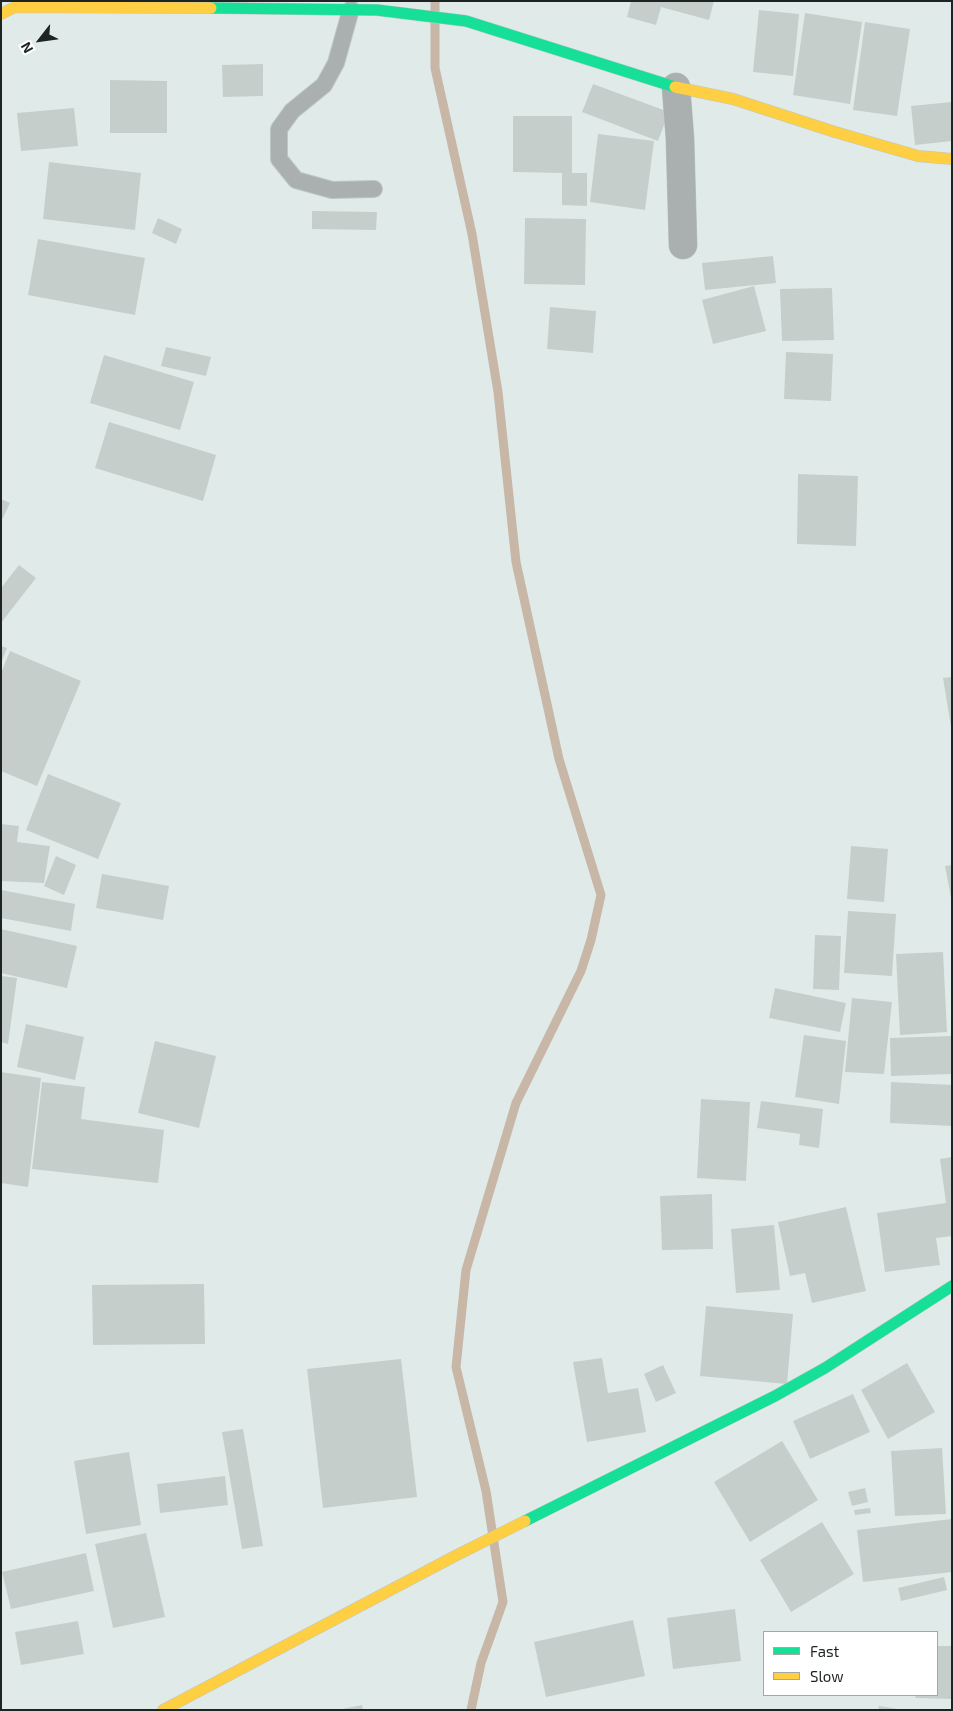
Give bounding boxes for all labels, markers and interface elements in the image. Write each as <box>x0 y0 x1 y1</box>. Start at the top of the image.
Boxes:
north arrow <box>15 15 65 65</box>
text: N <box>17 39 36 56</box>
legend <box>763 1631 938 1696</box>
text: Fast <box>810 1642 839 1660</box>
text: Slow <box>810 1667 844 1685</box>

